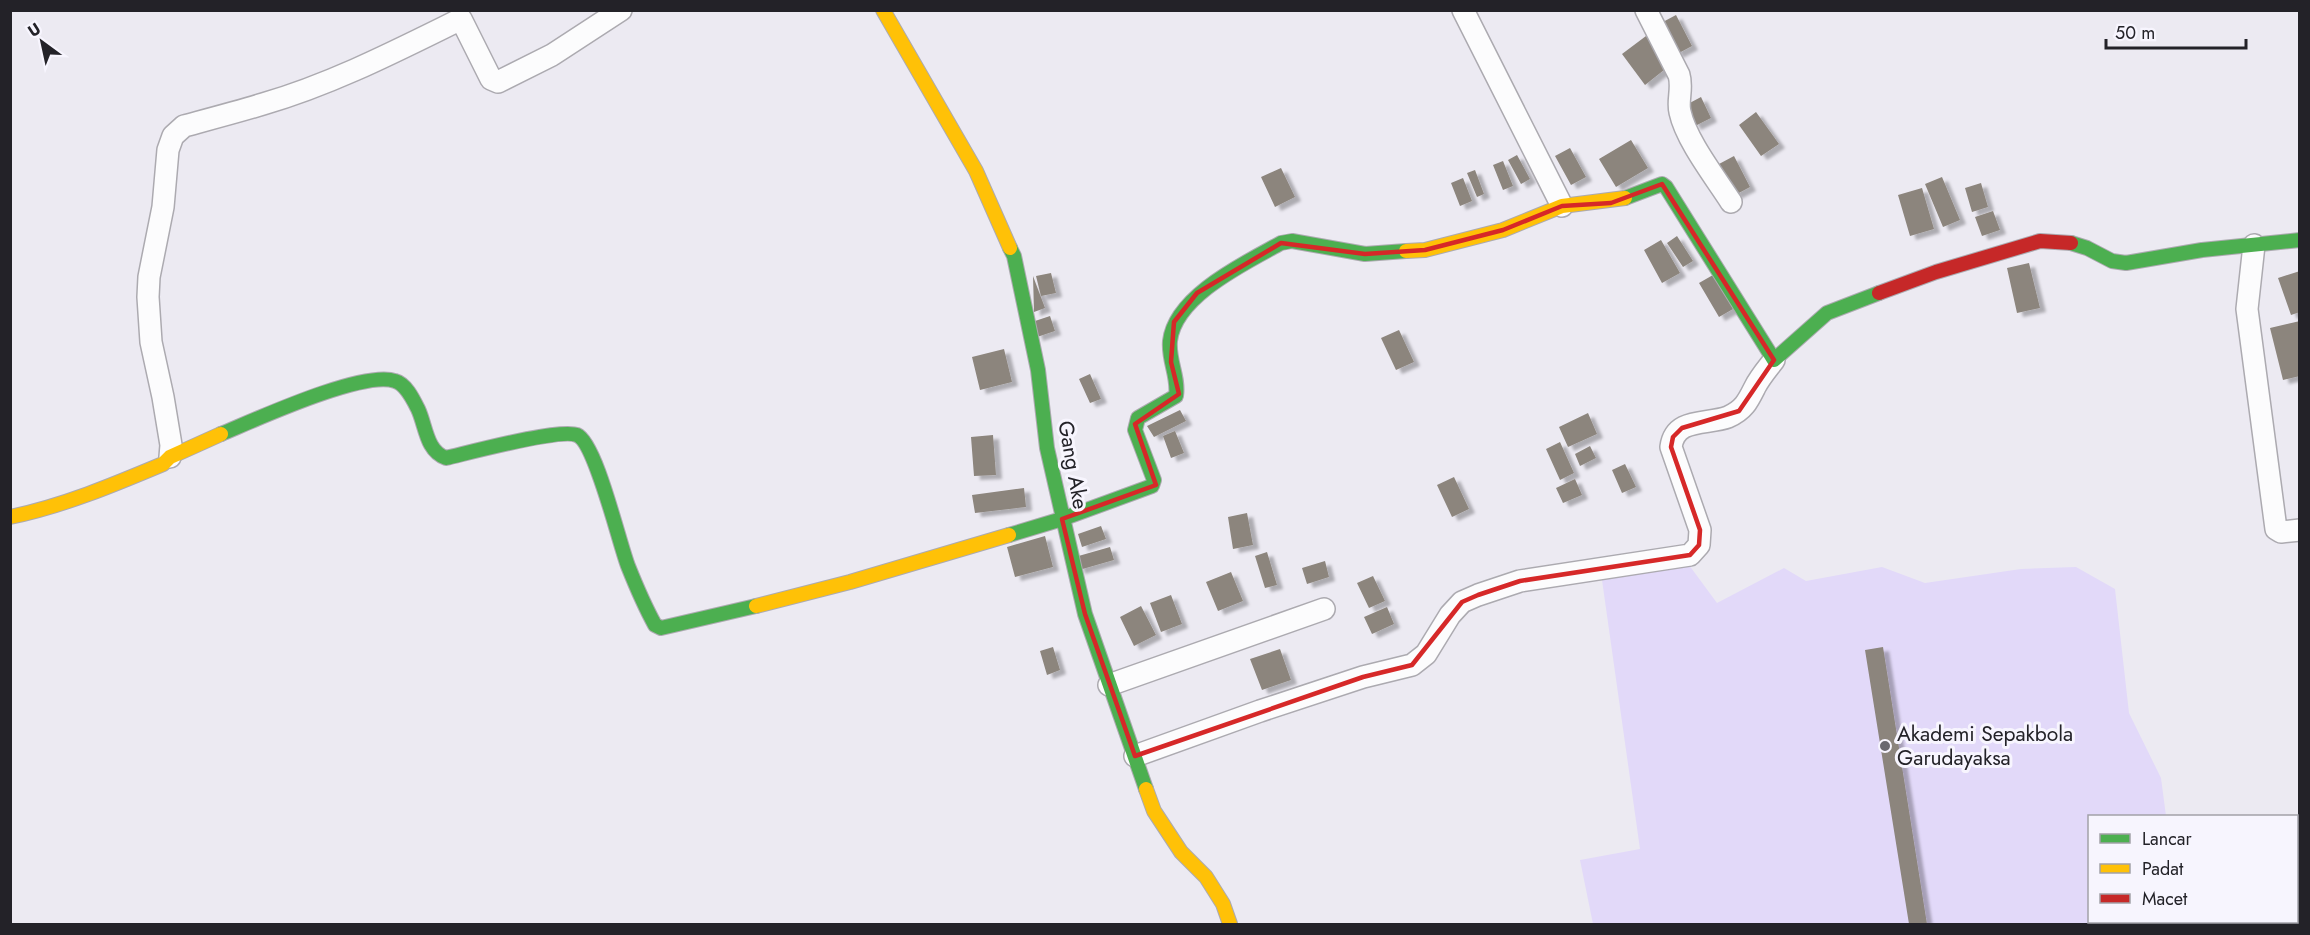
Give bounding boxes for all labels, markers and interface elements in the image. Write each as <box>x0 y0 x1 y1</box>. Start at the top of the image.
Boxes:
north arrow <box>12 12 72 72</box>
scale bar <box>2106 12 2246 50</box>
text: U <box>23 17 45 43</box>
text: 50 m <box>2115 20 2155 46</box>
street label: Gang Ake <box>1050 418 1096 512</box>
place label: Akademi Sepakbola Garudayaksa <box>1897 719 2073 773</box>
marker: Akademi Sepakbola Garudayaksa <box>1878 739 1892 753</box>
legend <box>2088 815 2298 923</box>
text: Lancar <box>2142 826 2192 852</box>
text: Padat <box>2142 856 2184 882</box>
text: Macet <box>2142 886 2188 912</box>

